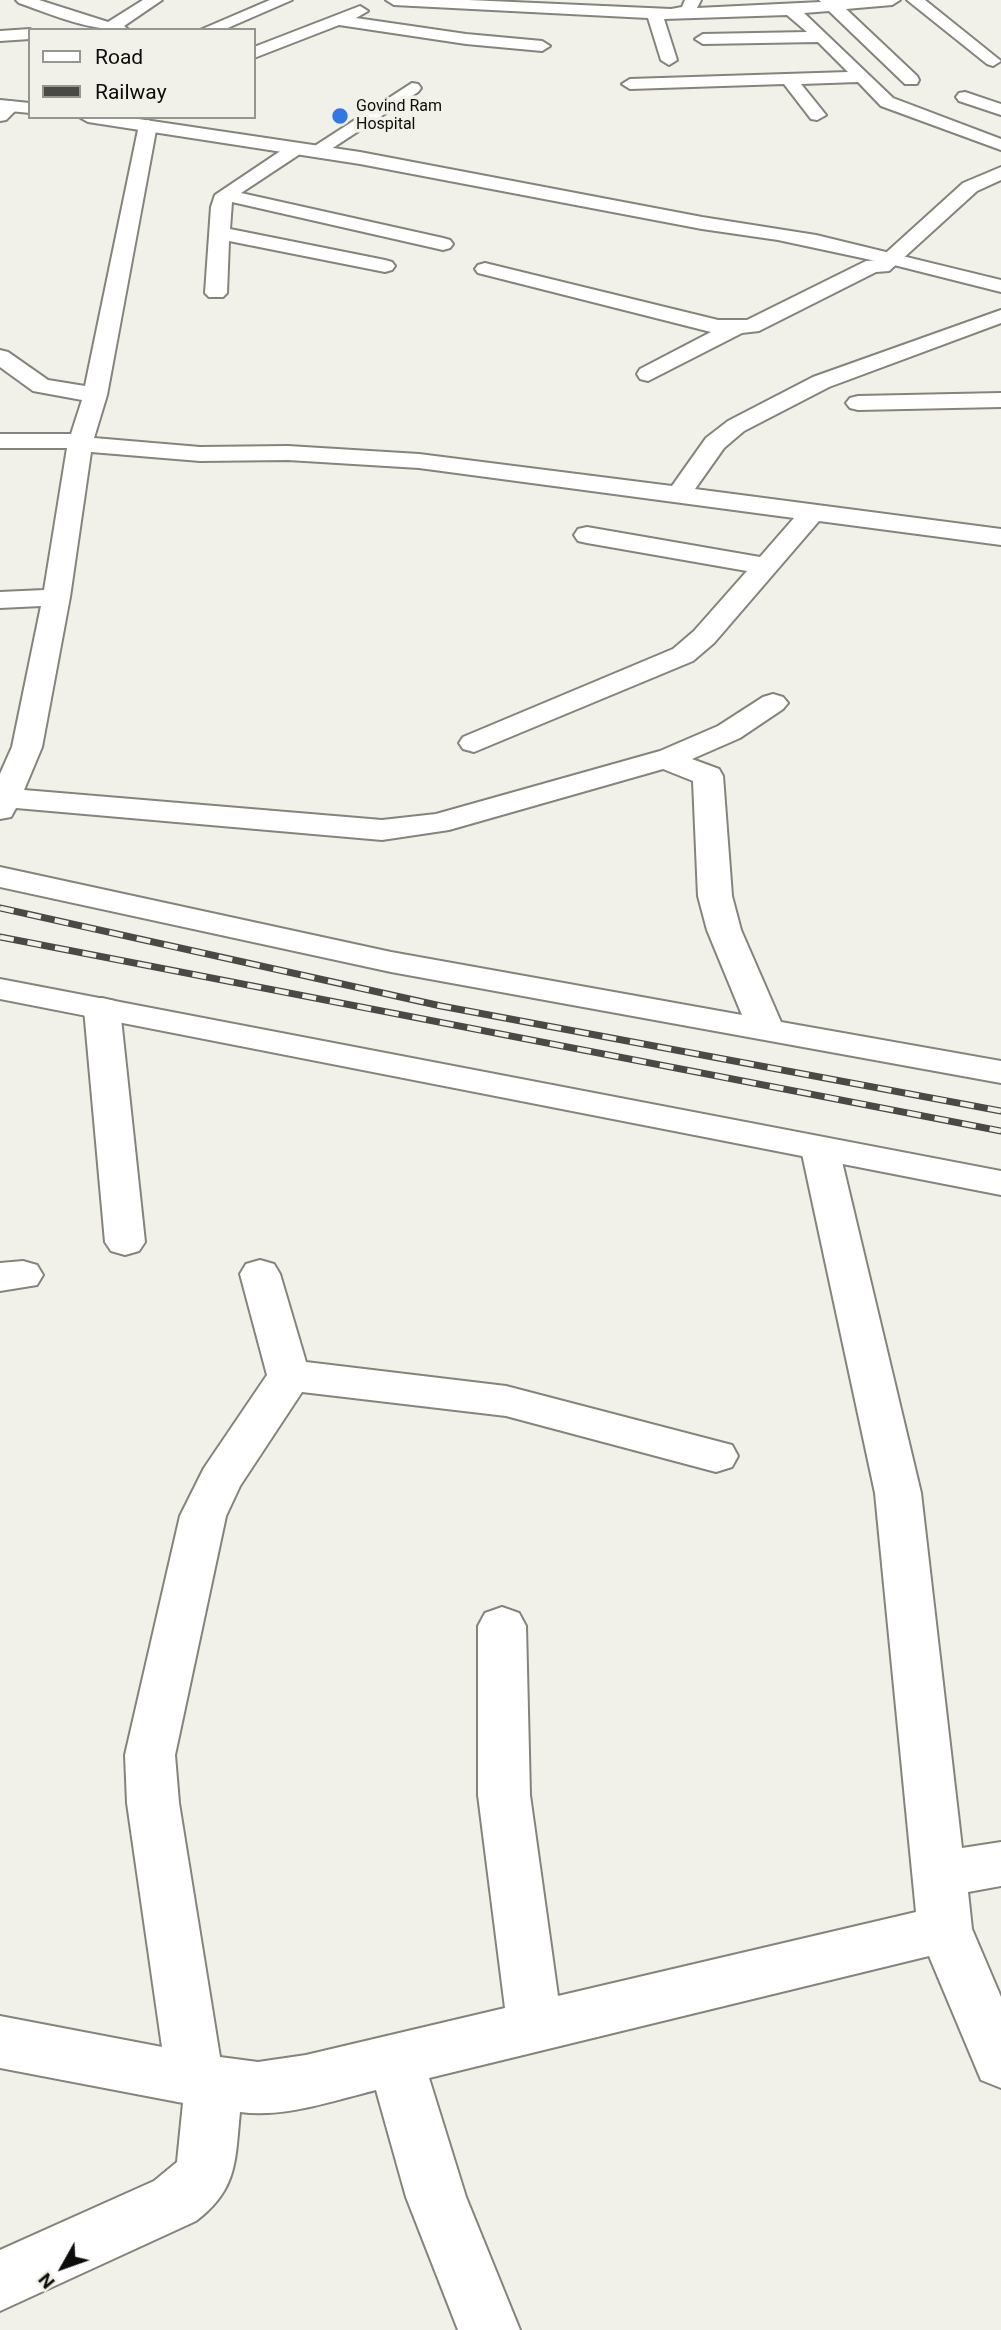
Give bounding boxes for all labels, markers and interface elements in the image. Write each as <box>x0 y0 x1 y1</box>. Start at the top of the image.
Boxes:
legend <box>28 28 256 119</box>
text: Road <box>95 45 143 69</box>
text: Railway <box>95 80 167 104</box>
place label: Govind Ram Hospital <box>356 97 442 135</box>
marker: Govind Ram Hospital <box>330 106 350 126</box>
north arrow <box>28 2232 98 2302</box>
text: N <box>33 2268 60 2293</box>

